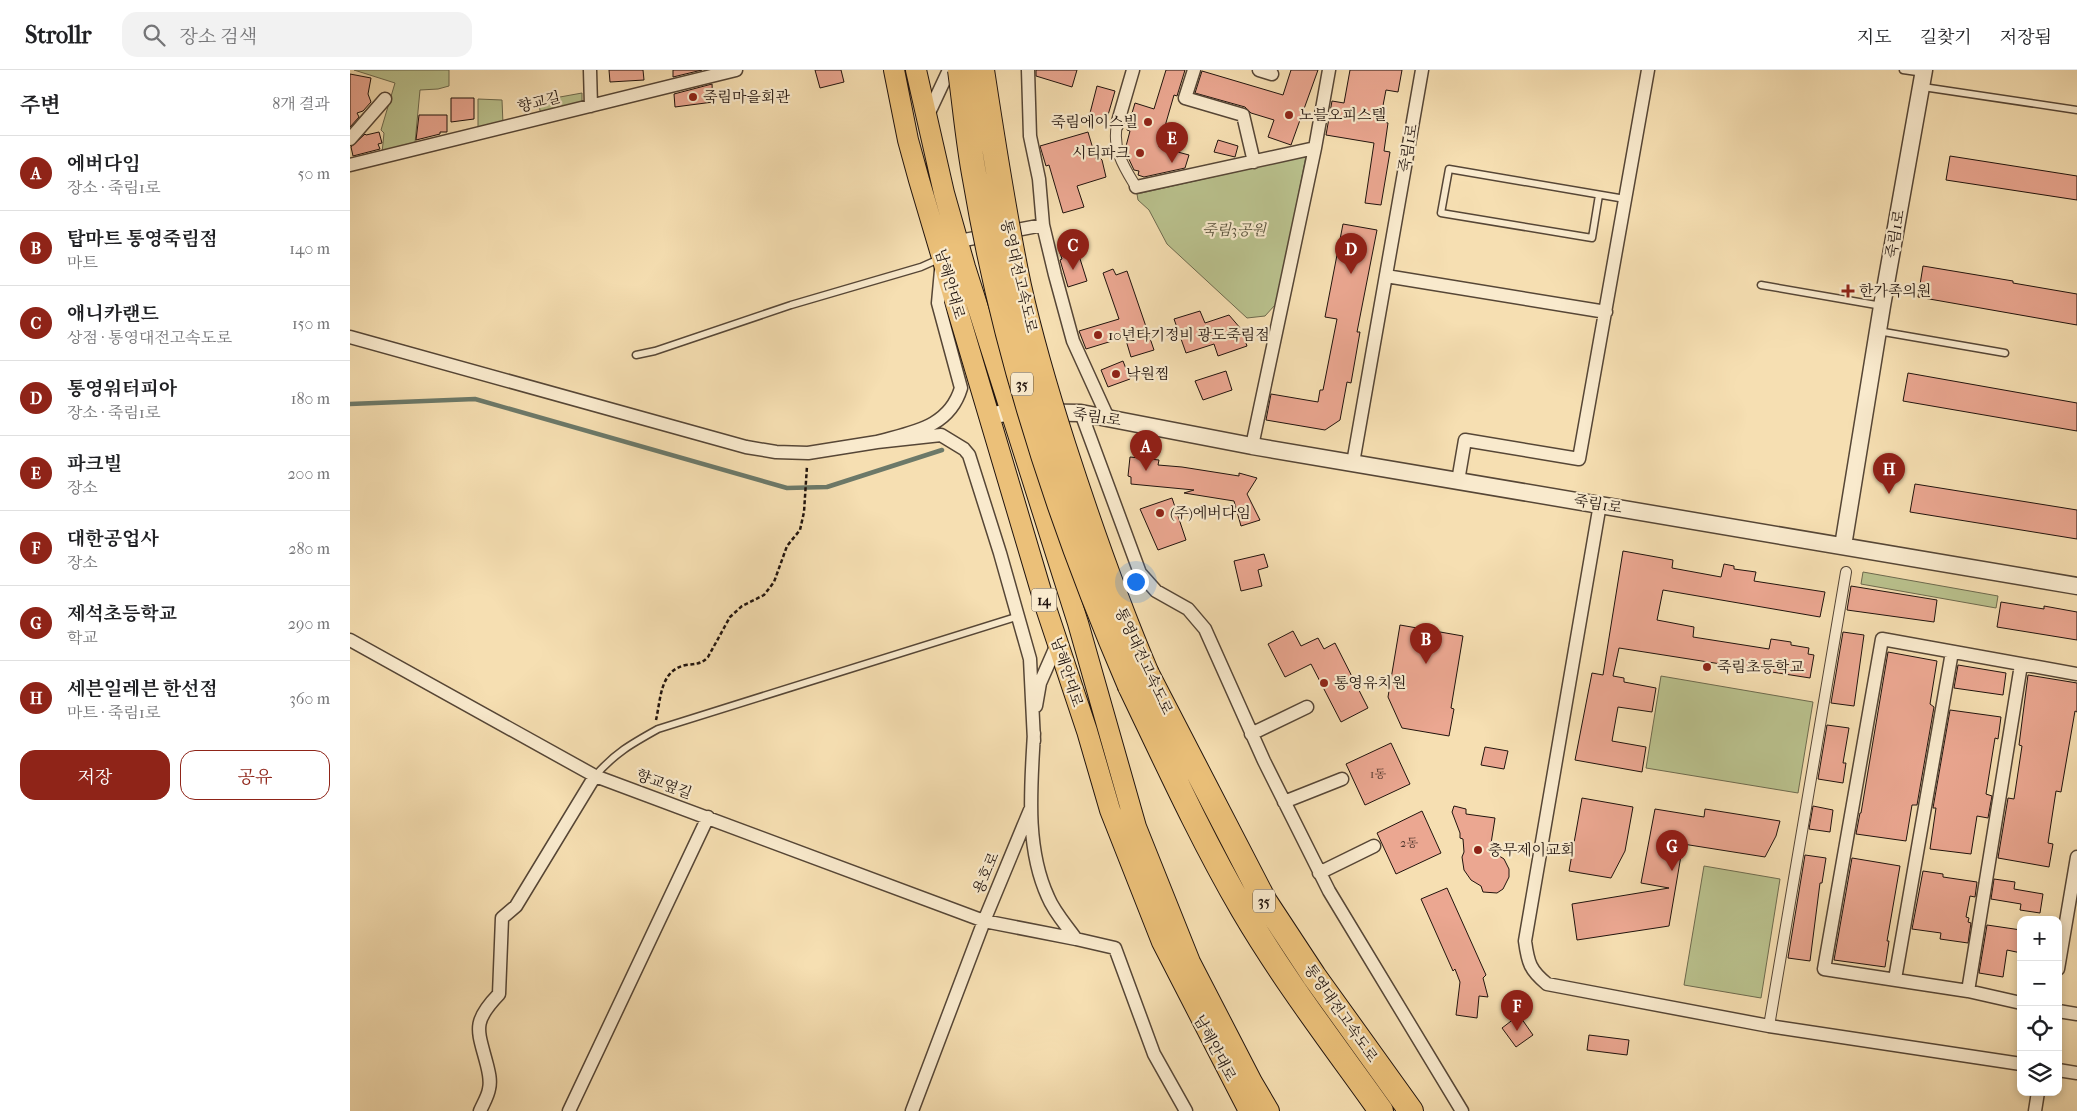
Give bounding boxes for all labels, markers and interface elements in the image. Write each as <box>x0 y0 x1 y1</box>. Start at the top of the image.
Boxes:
search box <box>122 12 472 57</box>
text: Strollr <box>25 21 92 49</box>
icon: search <box>140 21 168 49</box>
text: 장소 검색 <box>180 26 257 48</box>
text: 지도 <box>1857 27 1892 48</box>
text: 길찾기 <box>1920 27 1972 48</box>
text: 저장됨 <box>2000 27 2052 48</box>
street label: 향교길 <box>516 88 562 116</box>
place label: 죽림마을회관 <box>703 88 790 106</box>
marker: 죽림마을회관 <box>687 91 699 103</box>
text: 주변 <box>20 93 61 117</box>
text: 8개 결과 <box>272 94 330 113</box>
place label: 노블오피스텔 <box>1299 106 1386 124</box>
marker: 노블오피스텔 <box>1283 109 1295 121</box>
place label: 죽림에이스빌 <box>1051 113 1138 131</box>
marker: 죽림에이스빌 <box>1142 116 1154 128</box>
pin: E <box>1156 122 1188 163</box>
street label: 죽림1로 <box>1395 122 1421 174</box>
place label: 시티파크 <box>1072 144 1131 162</box>
marker: 시티파크 <box>1134 147 1146 159</box>
text: 에버다임 <box>67 153 140 175</box>
text: A <box>31 164 41 183</box>
text: 50 m <box>298 164 330 183</box>
text: 장소 · 죽림1로 <box>67 178 160 197</box>
street label: 죽림1로 <box>1882 208 1908 260</box>
street label: 통영대전고속도로 <box>997 218 1041 335</box>
park label: 죽림3공원 <box>1202 221 1268 239</box>
text: 탑마트 통영죽림점 <box>67 228 218 250</box>
pin: C <box>1057 229 1089 270</box>
pin: D <box>1335 233 1367 274</box>
text: B <box>31 239 41 258</box>
text: 140 m <box>289 239 330 258</box>
street label: 남해안대로 <box>931 247 969 322</box>
text: 마트 <box>67 253 98 272</box>
place label: 한가족의원 <box>1859 282 1931 300</box>
marker: 한가족의원 <box>1841 284 1855 298</box>
text: 애니카랜드 <box>67 303 159 325</box>
text: C <box>31 314 41 333</box>
text: 150 m <box>292 314 330 333</box>
place label: 10년타기정비 광도죽림점 <box>1108 326 1270 344</box>
text: 상점 · 통영대전고속도로 <box>67 328 232 347</box>
marker: 10년타기정비 광도죽림점 <box>1092 329 1104 341</box>
place label: 낙원찜 <box>1126 365 1169 383</box>
marker: 낙원찜 <box>1110 368 1122 380</box>
road number: 35 <box>1011 372 1033 396</box>
text: 통영워터피아 <box>67 378 177 400</box>
text: D <box>30 389 42 408</box>
text: 180 m <box>291 389 330 408</box>
text: 장소 · 죽림1로 <box>67 403 160 422</box>
street label: 죽림1로 <box>1071 404 1123 430</box>
pin: A <box>1130 430 1162 471</box>
text: 파크빌 <box>67 453 122 475</box>
pin: H <box>1873 453 1905 494</box>
text: E <box>31 464 41 483</box>
text: 200 m <box>287 464 330 483</box>
text: 장소 <box>67 478 98 497</box>
street label: 죽림1로 <box>1572 491 1624 517</box>
place label: (주)에버다임 <box>1170 504 1251 522</box>
marker: (주)에버다임 <box>1154 507 1166 519</box>
text: 대한공업사 <box>67 528 159 550</box>
text: F <box>32 539 40 558</box>
text: 280 m <box>288 539 330 558</box>
text: 장소 <box>67 553 98 572</box>
your location <box>1123 569 1149 595</box>
road number: 14 <box>1032 588 1056 612</box>
text: 제석초등학교 <box>67 603 177 625</box>
street label: 통영대전고속도로 <box>1111 605 1177 718</box>
text: G <box>30 614 42 633</box>
text: 290 m <box>288 614 330 633</box>
pin: B <box>1410 623 1442 664</box>
text: 학교 <box>67 628 98 647</box>
street label: 남해안대로 <box>1047 635 1087 710</box>
place label: 죽림초등학교 <box>1717 658 1804 676</box>
marker: 죽림초등학교 <box>1701 661 1713 673</box>
place label: 통영유치원 <box>1334 674 1406 692</box>
marker: 통영유치원 <box>1318 677 1330 689</box>
text: 세븐일레븐 한선점 <box>67 678 218 700</box>
text: H <box>30 689 42 708</box>
text: 360 m <box>289 689 330 708</box>
text: 마트 · 죽림1로 <box>67 703 160 722</box>
button: 저장 <box>20 750 170 800</box>
button: 공유 <box>180 750 330 800</box>
street label: 향교옆길 <box>634 766 694 802</box>
house number: 1동 <box>1370 767 1386 781</box>
pin: G <box>1656 830 1688 871</box>
house number: 2동 <box>1400 836 1418 850</box>
place label: 충무제이교회 <box>1488 841 1575 859</box>
marker: 충무제이교회 <box>1472 844 1484 856</box>
street label: 용호로 <box>969 849 1003 897</box>
road number: 35 <box>1253 889 1275 912</box>
map controls <box>2017 916 2062 1096</box>
button: + <box>2017 916 2062 961</box>
street label: 통영대전고속도로 <box>1300 960 1382 1066</box>
button: − <box>2017 961 2062 1006</box>
pin: F <box>1501 990 1533 1031</box>
button: locate <box>2017 1006 2062 1051</box>
street label: 남해안대로 <box>1190 1012 1240 1085</box>
button: layers <box>2017 1051 2062 1096</box>

